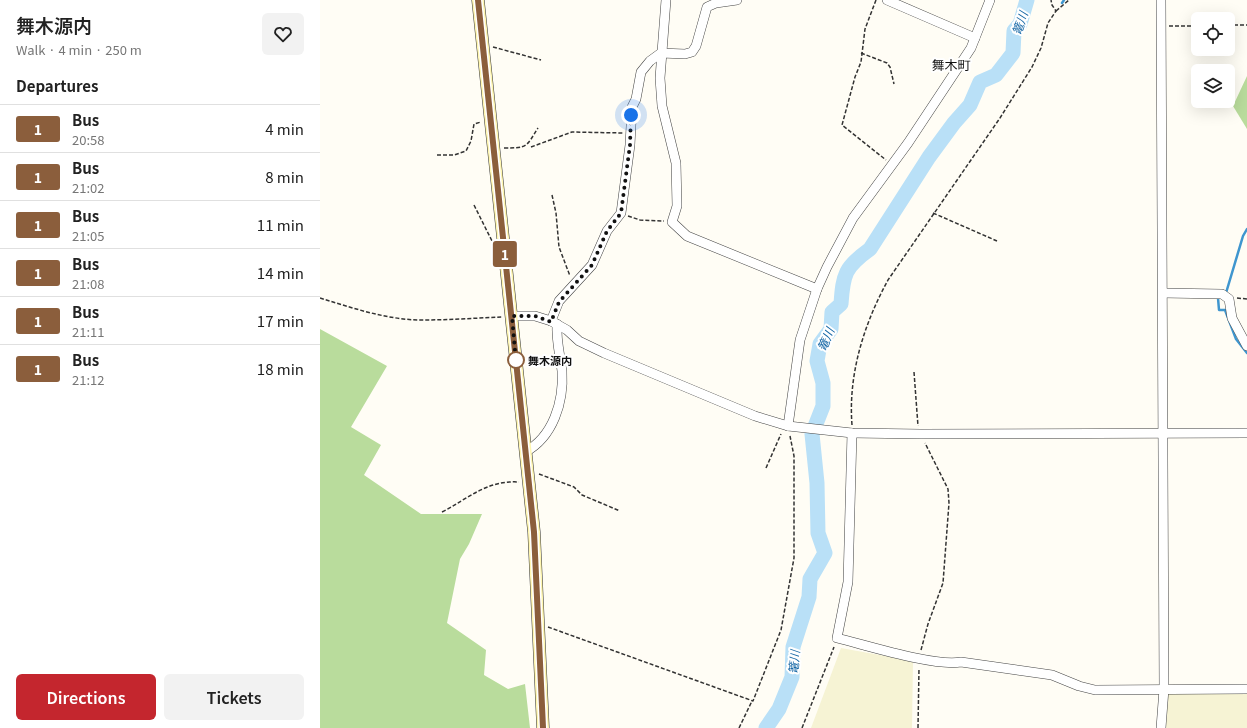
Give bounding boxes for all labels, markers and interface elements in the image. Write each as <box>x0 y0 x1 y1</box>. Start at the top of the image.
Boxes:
water label: 篭川 <box>1007 7 1031 37</box>
text: 舞木源内 <box>16 11 92 38</box>
map controls <box>1191 12 1235 108</box>
button: locate <box>1191 12 1235 56</box>
button: heart <box>262 13 304 55</box>
text: Walk · 4 min · 250 m <box>16 40 142 59</box>
district label: 舞木町 <box>931 55 971 74</box>
button: layers <box>1191 64 1235 108</box>
text: Departures <box>16 75 99 96</box>
your location <box>621 105 641 125</box>
text: Bus <box>72 109 99 130</box>
text: 4 min <box>265 118 304 139</box>
text: 1 <box>34 119 42 139</box>
text: 20:58 <box>72 130 104 149</box>
text: Bus <box>72 157 99 178</box>
text: 8 min <box>265 166 304 187</box>
text: 1 <box>34 167 42 187</box>
text: 21:02 <box>72 178 104 197</box>
text: Bus <box>72 205 99 226</box>
text: 11 min <box>257 214 304 235</box>
text: 1 <box>34 215 42 235</box>
text: 21:05 <box>72 226 104 245</box>
line badge: 1 <box>492 241 518 267</box>
text: 1 <box>501 244 509 264</box>
text: Bus <box>72 253 99 274</box>
text: 14 min <box>257 262 304 283</box>
text: 1 <box>34 263 42 283</box>
text: 21:08 <box>72 274 104 293</box>
text: Bus <box>72 301 99 322</box>
text: 17 min <box>257 310 304 331</box>
text: 1 <box>34 311 42 331</box>
text: 21:11 <box>72 322 104 341</box>
water label: 篭川 <box>812 323 838 353</box>
text: Bus <box>72 349 99 370</box>
marker: 舞木源内 <box>507 351 525 369</box>
place label: 舞木源内 <box>528 352 572 368</box>
text: 18 min <box>257 358 304 379</box>
text: 1 <box>34 359 42 379</box>
text: 21:12 <box>72 370 104 389</box>
water label: 篭川 <box>783 647 803 675</box>
button: Directions <box>16 674 156 720</box>
button: Tickets <box>164 674 304 720</box>

